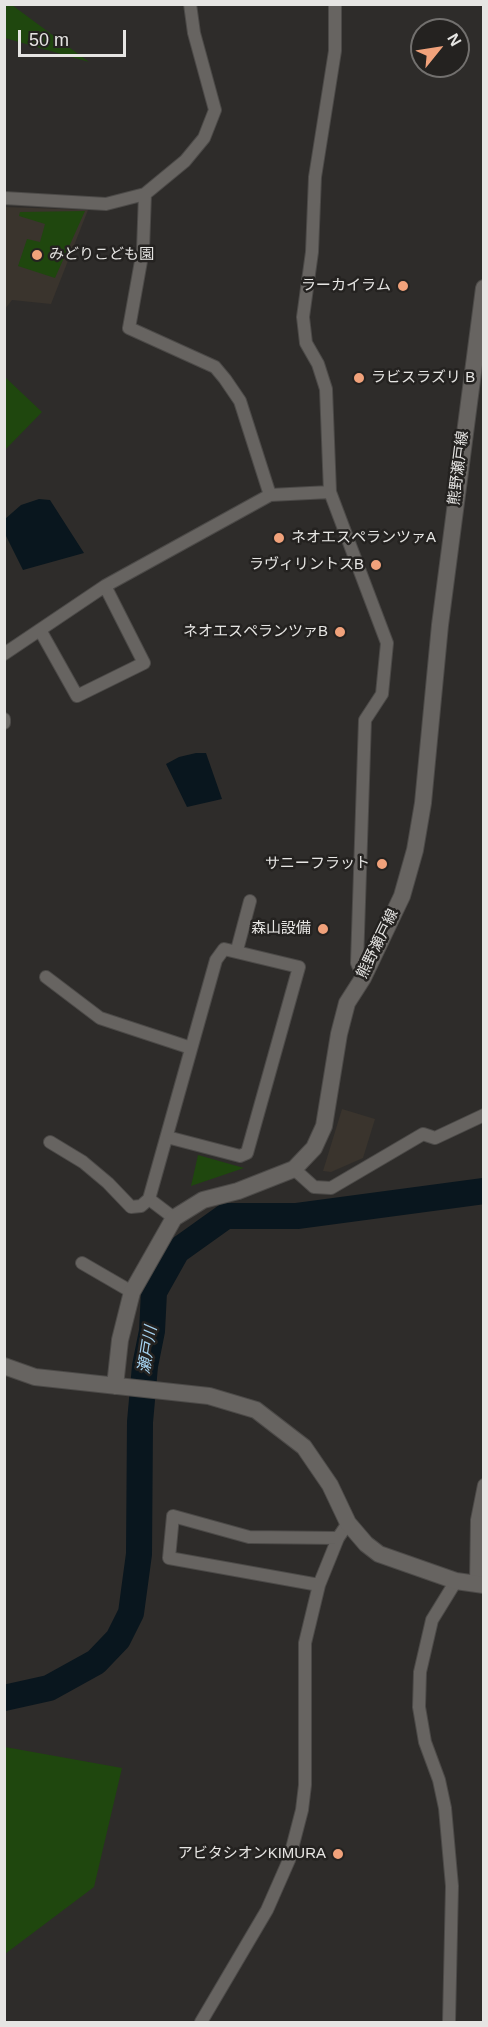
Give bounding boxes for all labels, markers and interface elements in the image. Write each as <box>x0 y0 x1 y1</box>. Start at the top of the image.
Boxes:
scale bar <box>21 18 129 56</box>
north arrow <box>410 18 470 78</box>
text: 50 m <box>29 30 69 50</box>
text: N <box>444 30 465 49</box>
place label: みどりこども園 <box>49 246 154 264</box>
marker: みどりこども園 <box>30 248 44 262</box>
place label: ラーカイラム <box>301 277 391 295</box>
marker: ラーカイラム <box>396 279 410 293</box>
place label: ラビスラズリ B <box>371 369 475 387</box>
marker: ラビスラズリ B <box>352 371 366 385</box>
street label: 熊野瀬戸線 <box>445 430 473 506</box>
place label: ネオエスペランツァA <box>291 529 436 547</box>
marker: ネオエスペランツァA <box>272 531 286 545</box>
place label: ラヴィリントスB <box>249 556 364 574</box>
marker: ラヴィリントスB <box>369 558 383 572</box>
place label: ネオエスペランツァB <box>183 623 328 641</box>
marker: ネオエスペランツァB <box>333 625 347 639</box>
place label: サニーフラット <box>265 855 370 873</box>
marker: サニーフラット <box>375 857 389 871</box>
street label: 熊野瀬戸線 <box>353 906 403 982</box>
place label: 森山設備 <box>251 920 311 938</box>
marker: 森山設備 <box>316 922 330 936</box>
water label: 瀬戸川 <box>135 1325 161 1375</box>
place label: アビタシオンKIMURA <box>178 1845 326 1863</box>
marker: アビタシオンKIMURA <box>331 1847 345 1861</box>

